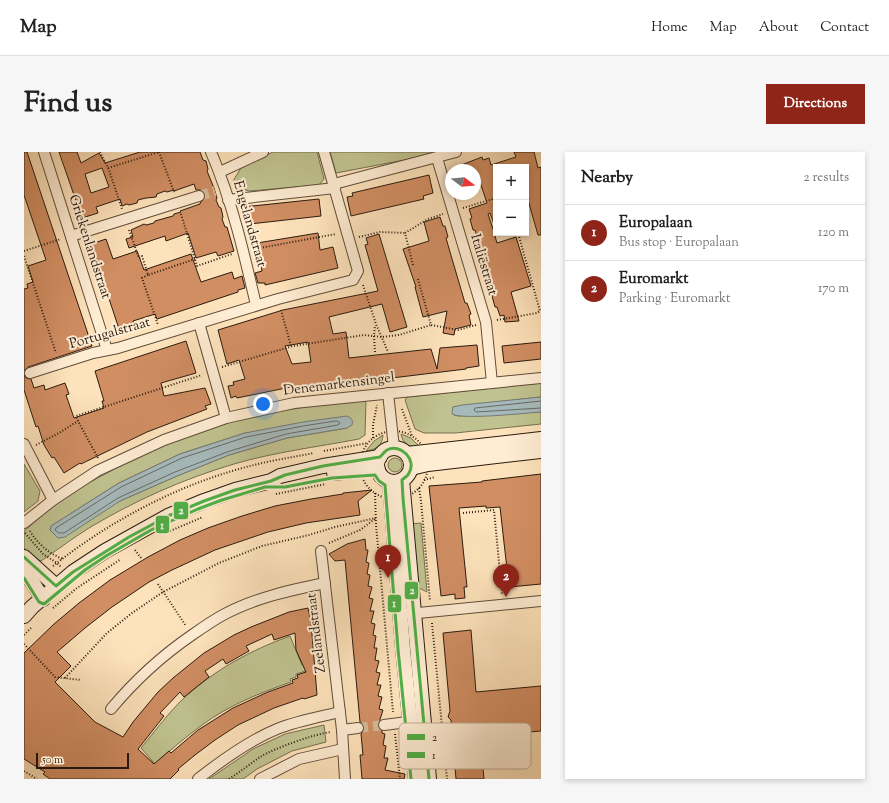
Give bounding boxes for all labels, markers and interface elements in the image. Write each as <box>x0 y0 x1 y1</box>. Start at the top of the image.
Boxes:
text: Map <box>20 14 57 41</box>
text: Home <box>651 18 688 38</box>
text: Map <box>710 18 737 38</box>
text: About <box>759 18 798 38</box>
text: Contact <box>820 18 869 38</box>
text: Find us <box>24 84 112 124</box>
button: Directions <box>766 84 865 124</box>
north arrow <box>445 164 481 200</box>
map controls <box>493 164 529 236</box>
button: + <box>493 164 529 200</box>
text: Nearby <box>581 166 633 190</box>
text: 2 results <box>804 169 849 187</box>
street label: Engelandstraat <box>227 178 271 270</box>
street label: Griekenlandstraat <box>63 192 115 302</box>
button: − <box>493 200 529 236</box>
text: Europalaan <box>619 213 693 234</box>
text: 1 <box>592 224 596 242</box>
text: 120 m <box>818 224 849 242</box>
street label: Italiëstraat <box>464 232 502 298</box>
text: Bus stop · Europalaan <box>619 234 739 252</box>
text: Euromarkt <box>619 269 688 290</box>
text: 2 <box>591 280 597 298</box>
text: 170 m <box>818 280 849 298</box>
text: Parking · Euromarkt <box>619 290 730 308</box>
street label: Portugalstraat <box>67 313 153 355</box>
street label: Denemarkensingel <box>282 368 396 402</box>
your location <box>253 394 273 414</box>
line badge: 2 <box>173 501 189 520</box>
text: 2 <box>178 503 184 519</box>
line badge: 1 <box>155 515 170 534</box>
text: 1 <box>159 518 164 534</box>
pin: 1 <box>375 545 401 578</box>
pin: 2 <box>493 564 519 597</box>
line badge: 2 <box>404 581 419 600</box>
text: 2 <box>409 583 415 599</box>
street label: Zeelandstraat <box>302 592 332 674</box>
line badge: 1 <box>387 594 402 613</box>
text: 1 <box>391 596 396 612</box>
legend <box>399 723 531 769</box>
text: 2 <box>432 730 437 746</box>
text: 1 <box>432 748 436 764</box>
scale bar <box>36 751 129 770</box>
text: 50 m <box>42 752 63 768</box>

